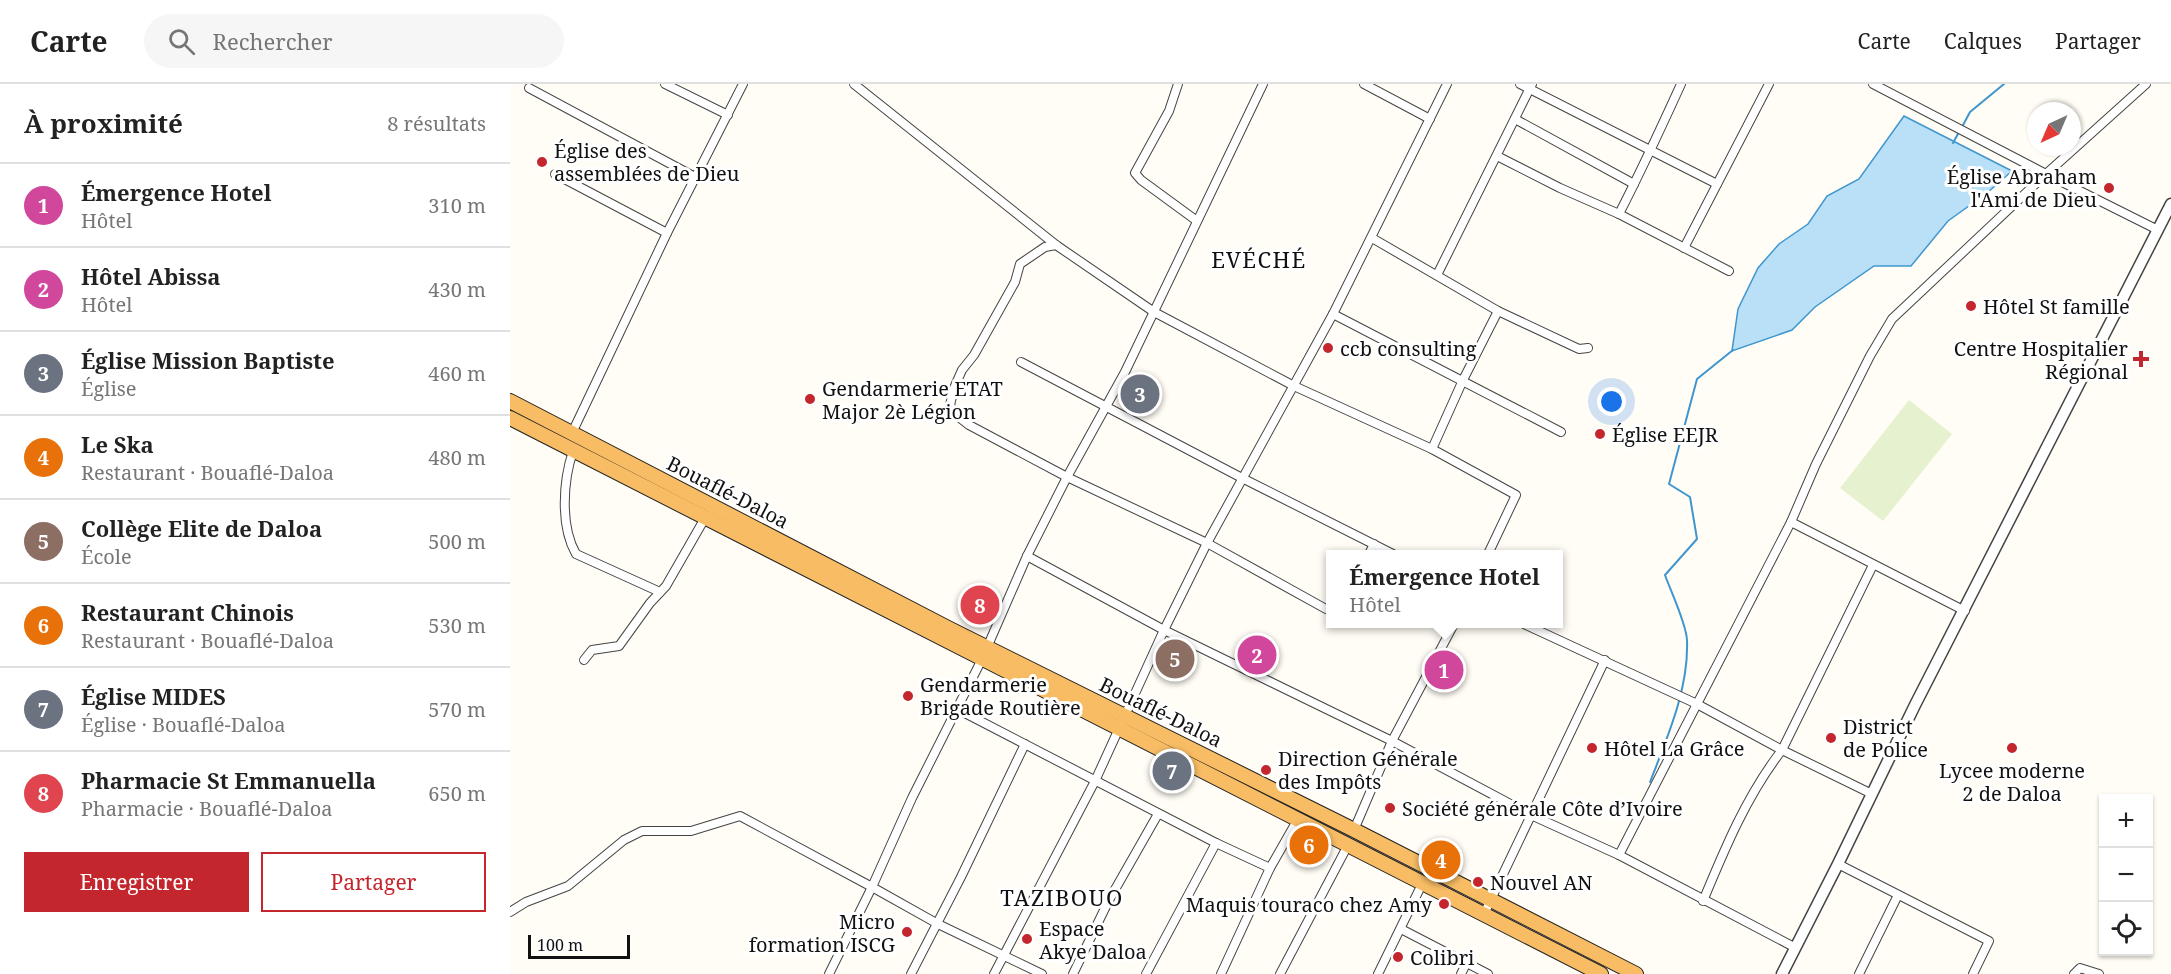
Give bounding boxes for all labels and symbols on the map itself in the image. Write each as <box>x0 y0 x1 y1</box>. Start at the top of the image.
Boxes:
north arrow <box>2027 102 2081 156</box>
place label: Église des assemblées de Dieu <box>554 137 740 187</box>
marker: Église des assemblées de Dieu <box>535 155 549 169</box>
place label: Église Abraham l'Ami de Dieu <box>1947 163 2097 213</box>
marker: Église Abraham l'Ami de Dieu <box>2102 181 2116 195</box>
district label: EVÉCHÉ <box>1211 244 1307 274</box>
place label: Hôtel St famille <box>1983 293 2130 320</box>
marker: Hôtel St famille <box>1964 299 1978 313</box>
place label: ccb consulting <box>1340 335 1477 362</box>
place label: Centre Hospitalier Régional <box>1954 335 2129 385</box>
marker: ccb consulting <box>1321 341 1335 355</box>
marker: Centre Hospitalier Régional <box>2132 350 2150 368</box>
pin: 3 <box>1120 372 1160 416</box>
place label: Gendarmerie ETAT Major 2è Légion <box>822 375 1003 425</box>
your location <box>1597 387 1626 416</box>
marker: Gendarmerie ETAT Major 2è Légion <box>803 392 817 406</box>
place label: Église EEJR <box>1612 421 1719 448</box>
marker: Église EEJR <box>1593 427 1607 441</box>
street label: Bouaflé-Daloa <box>662 450 794 534</box>
pin: 8 <box>960 582 1000 628</box>
pin: 2 <box>1238 632 1276 678</box>
pin: 5 <box>1156 636 1194 682</box>
pin: 1 <box>1424 648 1464 692</box>
place label: Gendarmerie Brigade Routière <box>920 671 1081 721</box>
street label: Bouaflé-Daloa <box>1095 671 1227 753</box>
marker: Gendarmerie Brigade Routière <box>901 689 915 703</box>
place label: District de Police <box>1843 713 1928 763</box>
marker: District de Police <box>1824 731 1838 745</box>
place label: Hôtel La Grâce <box>1604 735 1745 762</box>
marker: Hôtel La Grâce <box>1585 741 1599 755</box>
marker: Lycee moderne 2 de Daloa <box>2005 741 2019 755</box>
place label: Direction Générale des Impôts <box>1278 745 1458 795</box>
pin: 7 <box>1152 748 1192 794</box>
place label: Lycee moderne 2 de Daloa <box>1939 757 2085 807</box>
marker: Direction Générale des Impôts <box>1259 763 1273 777</box>
place label: Société générale Côte d’Ivoire <box>1402 795 1683 822</box>
marker: Société générale Côte d’Ivoire <box>1383 801 1397 815</box>
pin: 6 <box>1290 822 1328 867</box>
pin: 4 <box>1422 838 1460 882</box>
place label: Nouvel AN <box>1490 869 1593 896</box>
marker: Nouvel AN <box>1471 875 1485 889</box>
district label: TAZIBOUO <box>1000 882 1124 912</box>
place label: Maquis touraco chez Amy <box>1186 891 1433 918</box>
marker: Maquis touraco chez Amy <box>1437 897 1451 911</box>
place label: Micro formation ISCG <box>749 908 895 958</box>
place label: Espace Akye Daloa <box>1039 915 1147 965</box>
marker: Micro formation ISCG <box>900 925 914 939</box>
scale bar <box>528 932 630 960</box>
marker: Espace Akye Daloa <box>1020 932 1034 946</box>
place label: Colibri <box>1410 944 1475 971</box>
marker: Colibri <box>1391 950 1405 964</box>

